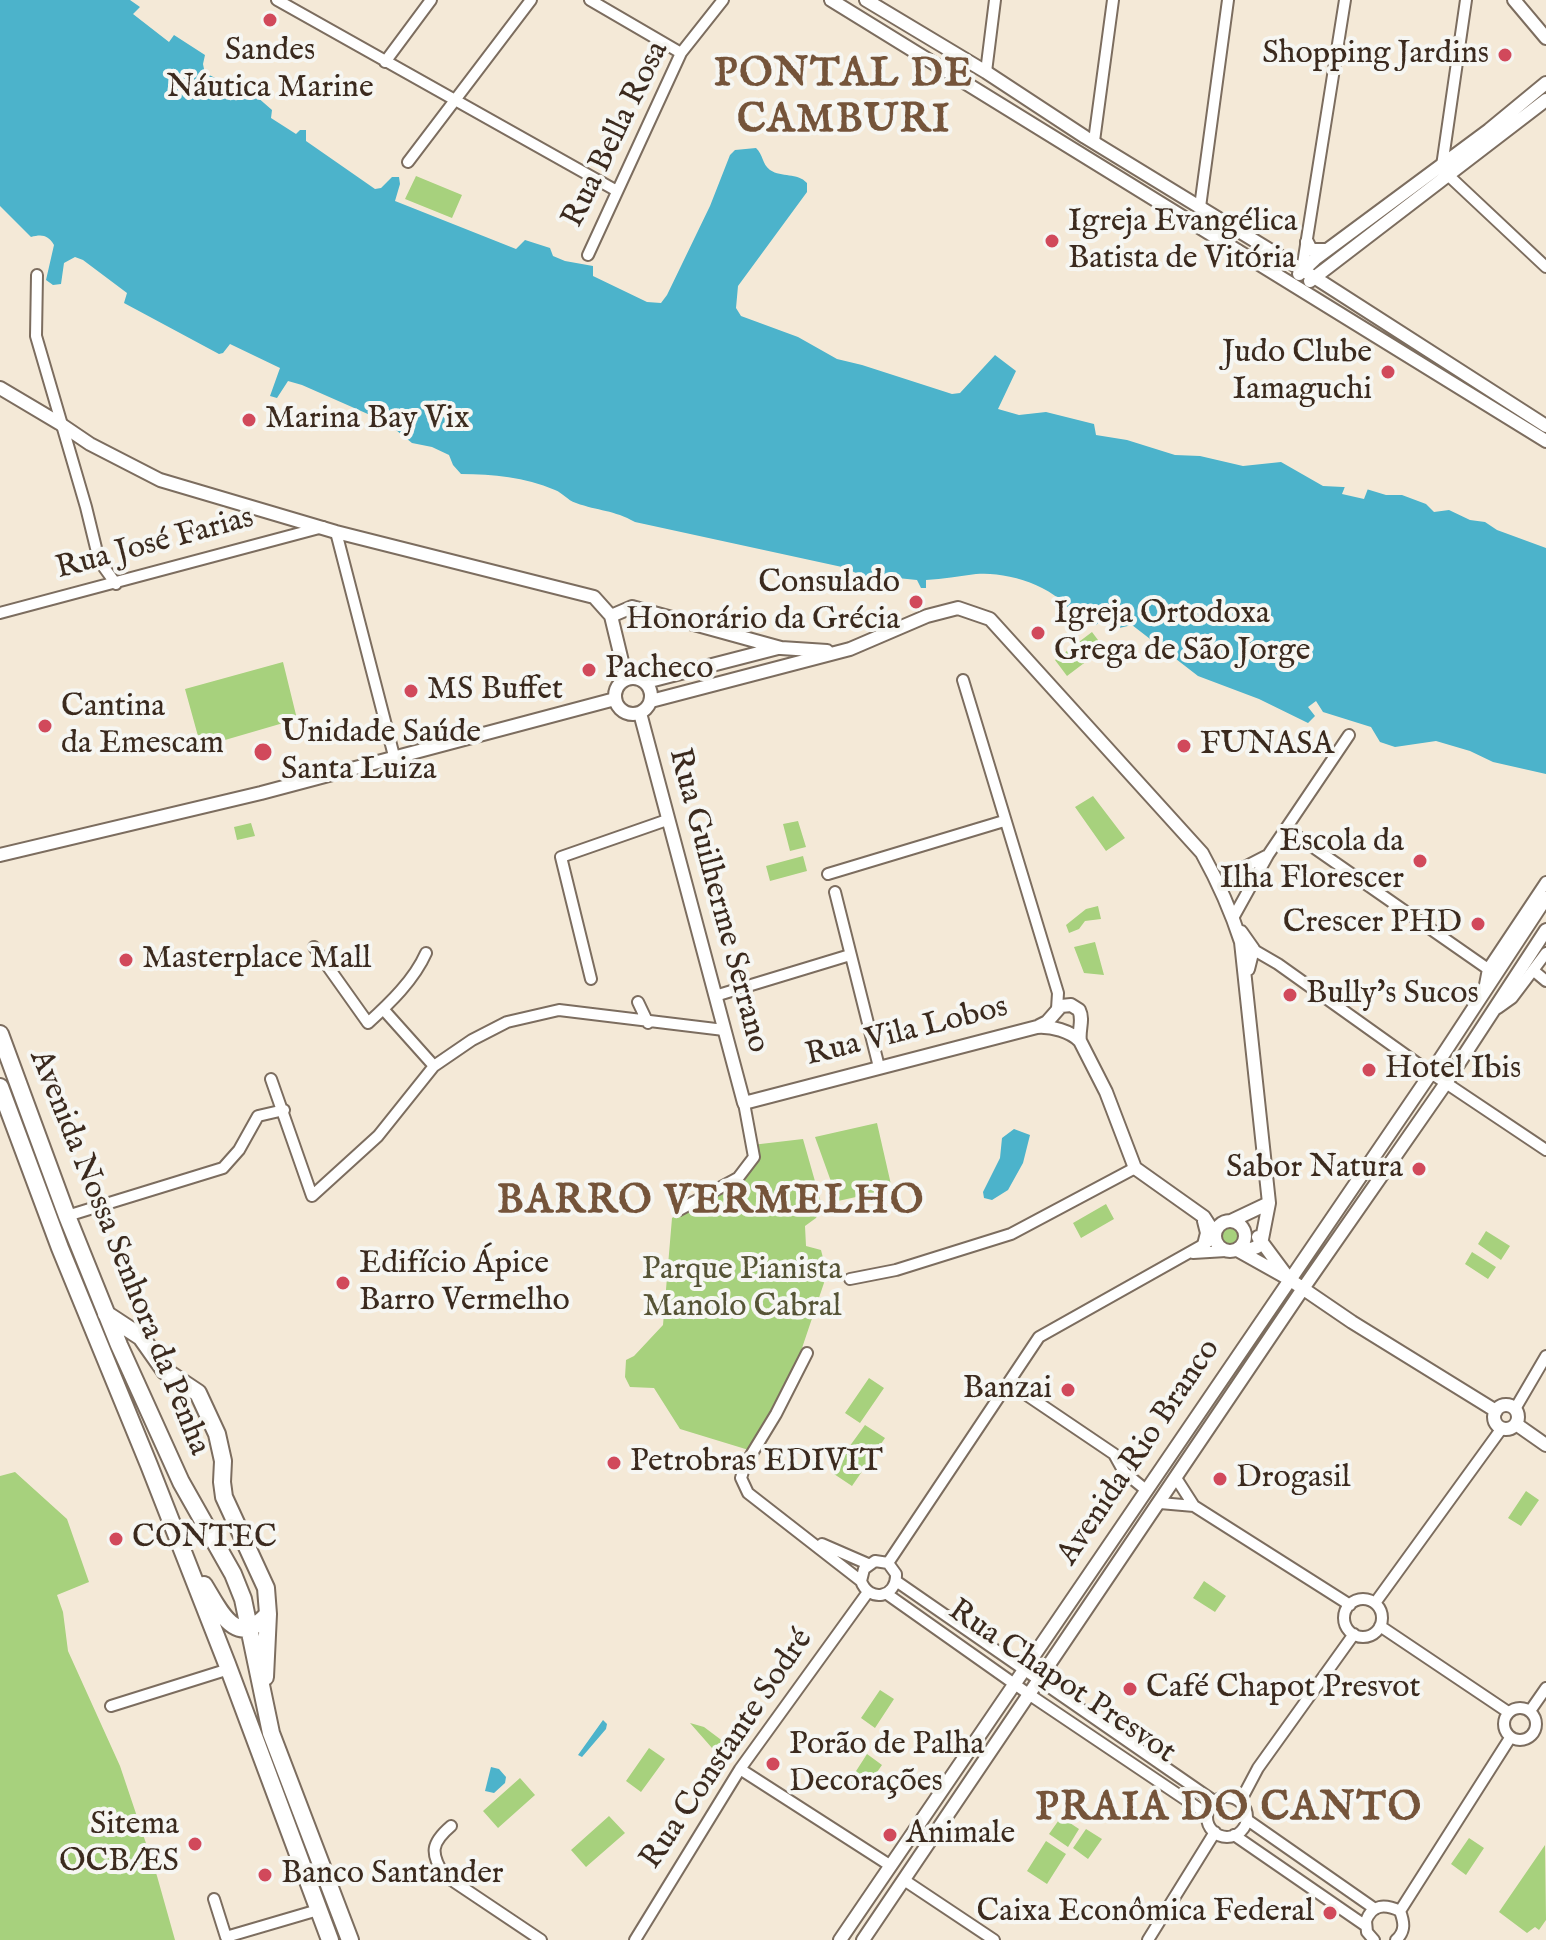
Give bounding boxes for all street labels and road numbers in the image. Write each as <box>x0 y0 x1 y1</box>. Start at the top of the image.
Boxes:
street label: Rua Bella Rosa <box>555 36 679 234</box>
street label: Rua José Farias <box>52 500 258 590</box>
street label: Rua Guilherme Serrano <box>658 745 776 1057</box>
street label: Rua Vila Lobos <box>802 989 1012 1077</box>
street label: Avenida Nossa Senhora da Penha <box>19 1045 217 1461</box>
street label: Avenida Rio Branco <box>1050 1333 1230 1573</box>
street label: Rua Chapot Presvot <box>940 1593 1182 1773</box>
street label: Rua Constante Sodré <box>633 1623 823 1877</box>

